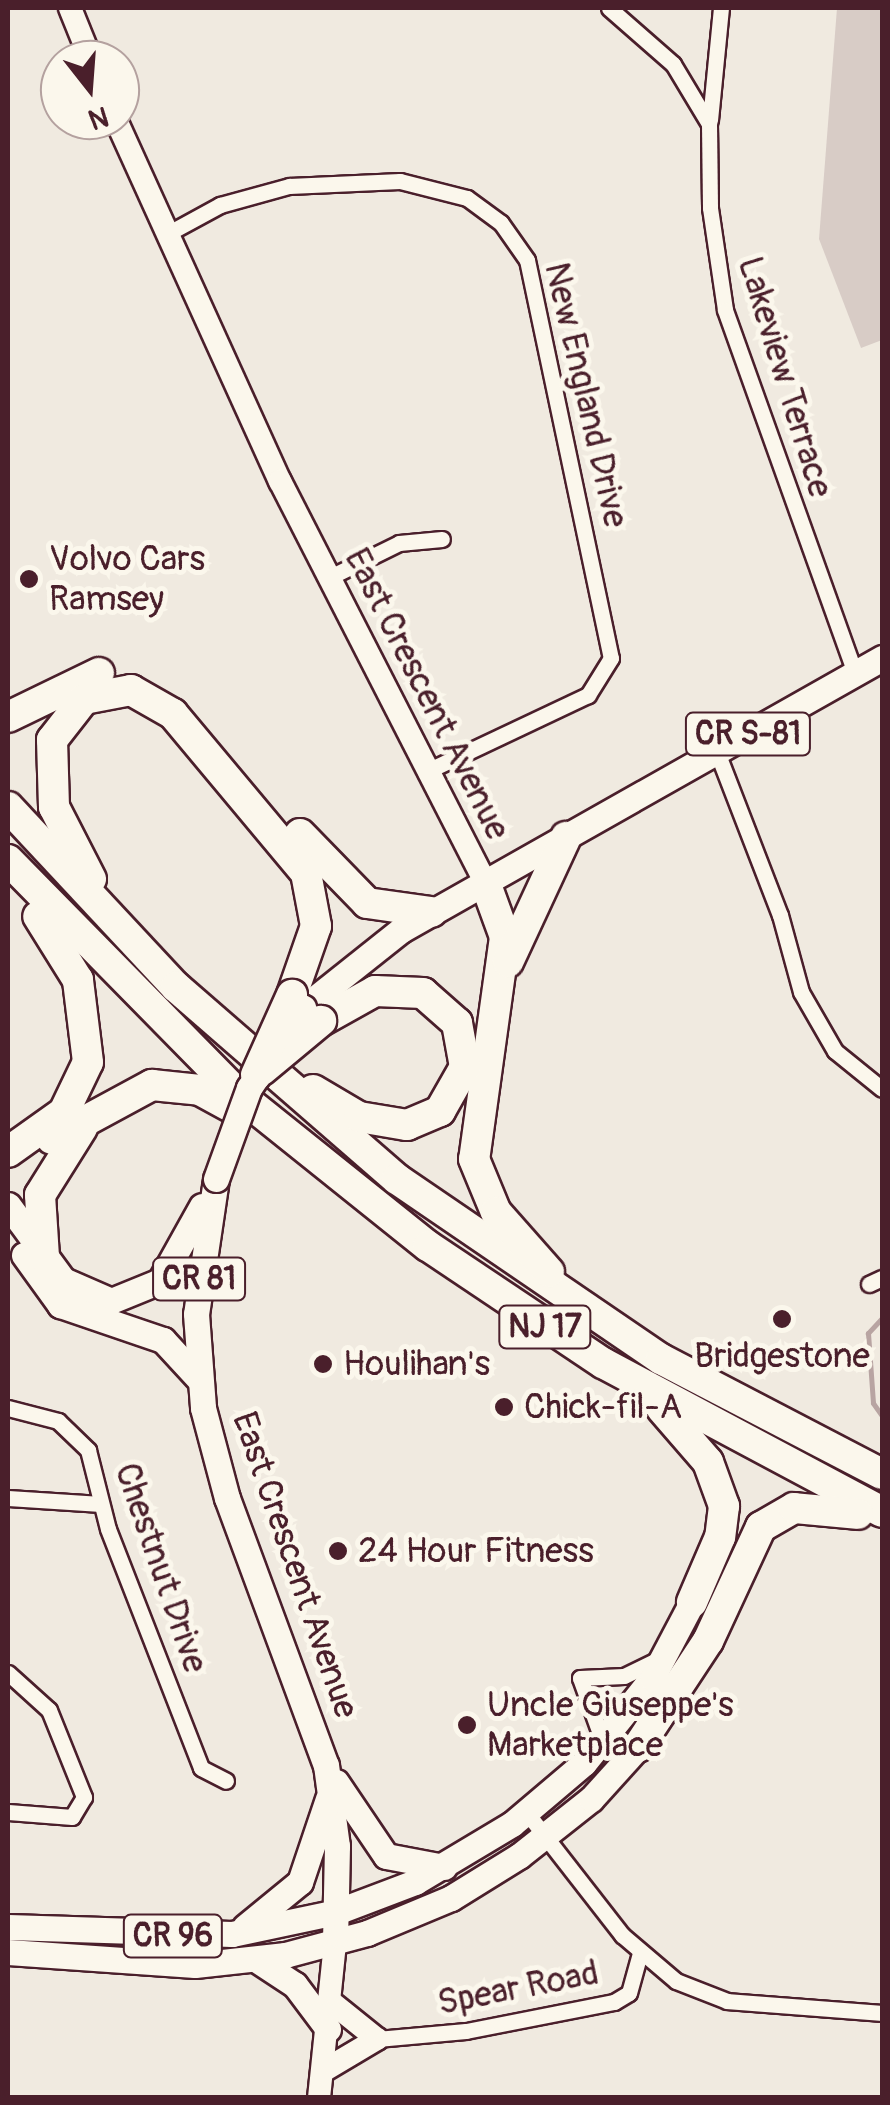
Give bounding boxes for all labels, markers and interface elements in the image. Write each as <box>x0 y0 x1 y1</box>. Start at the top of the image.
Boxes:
north arrow <box>40 40 140 140</box>
text: N <box>84 98 113 137</box>
street label: Lakeview Terrace <box>728 252 842 502</box>
street label: New England Drive <box>535 258 637 532</box>
place label: Volvo Cars Ramsey <box>49 538 205 620</box>
street label: East Crescent Avenue <box>335 541 519 847</box>
marker: Volvo Cars Ramsey <box>18 568 40 590</box>
road number: CR S-81 <box>683 707 813 761</box>
road number: CR 81 <box>152 1252 246 1306</box>
road number: NJ 17 <box>498 1300 592 1354</box>
marker: Bridgestone <box>771 1308 793 1330</box>
place label: Bridgestone <box>694 1335 870 1377</box>
place label: Houlihan's <box>343 1343 490 1385</box>
marker: Houlihan's <box>312 1353 334 1375</box>
place label: Chick-fil-A <box>524 1386 682 1428</box>
marker: Chick-fil-A <box>493 1396 515 1418</box>
street label: East Crescent Avenue <box>223 1406 367 1724</box>
street label: Chestnut Drive <box>106 1458 216 1678</box>
place label: 24 Hour Fitness <box>358 1530 594 1572</box>
marker: 24 Hour Fitness <box>327 1540 349 1562</box>
place label: Uncle Giuseppe's Marketplace <box>487 1684 734 1766</box>
marker: Uncle Giuseppe's Marketplace <box>456 1714 478 1736</box>
road number: CR 96 <box>120 1909 226 1963</box>
street label: Spear Road <box>434 1952 602 2024</box>

